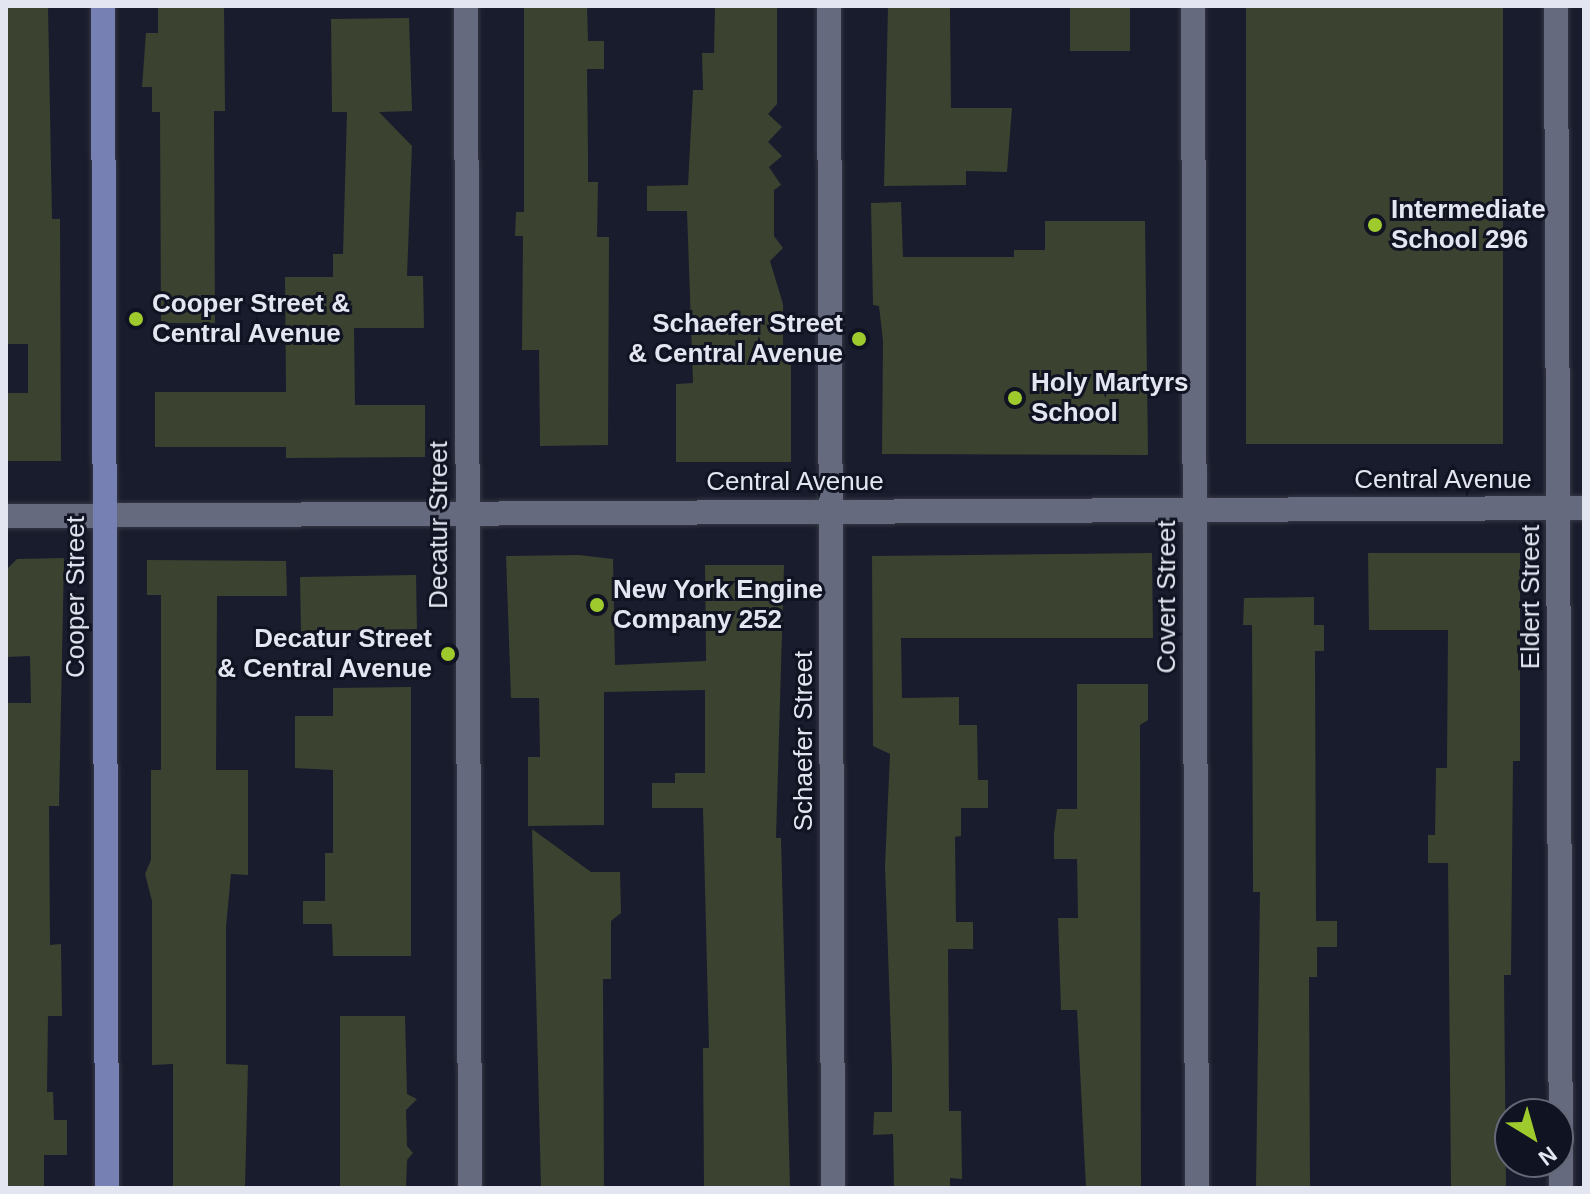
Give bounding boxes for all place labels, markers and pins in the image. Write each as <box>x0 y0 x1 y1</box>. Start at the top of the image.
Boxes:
place label: Intermediate School 296 <box>1391 194 1546 256</box>
marker: Intermediate School 296 <box>1366 216 1384 234</box>
place label: Cooper Street & Central Avenue <box>152 288 350 350</box>
place label: Schaefer Street & Central Avenue <box>627 308 843 370</box>
marker: Cooper Street & Central Avenue <box>127 310 145 328</box>
marker: Schaefer Street & Central Avenue <box>850 330 868 348</box>
place label: Holy Martyrs School <box>1031 367 1188 428</box>
marker: Holy Martyrs School <box>1006 389 1024 407</box>
place label: New York Engine Company 252 <box>613 574 823 636</box>
marker: New York Engine Company 252 <box>588 596 606 614</box>
place label: Decatur Street & Central Avenue <box>216 623 432 684</box>
marker: Decatur Street & Central Avenue <box>439 645 457 663</box>

